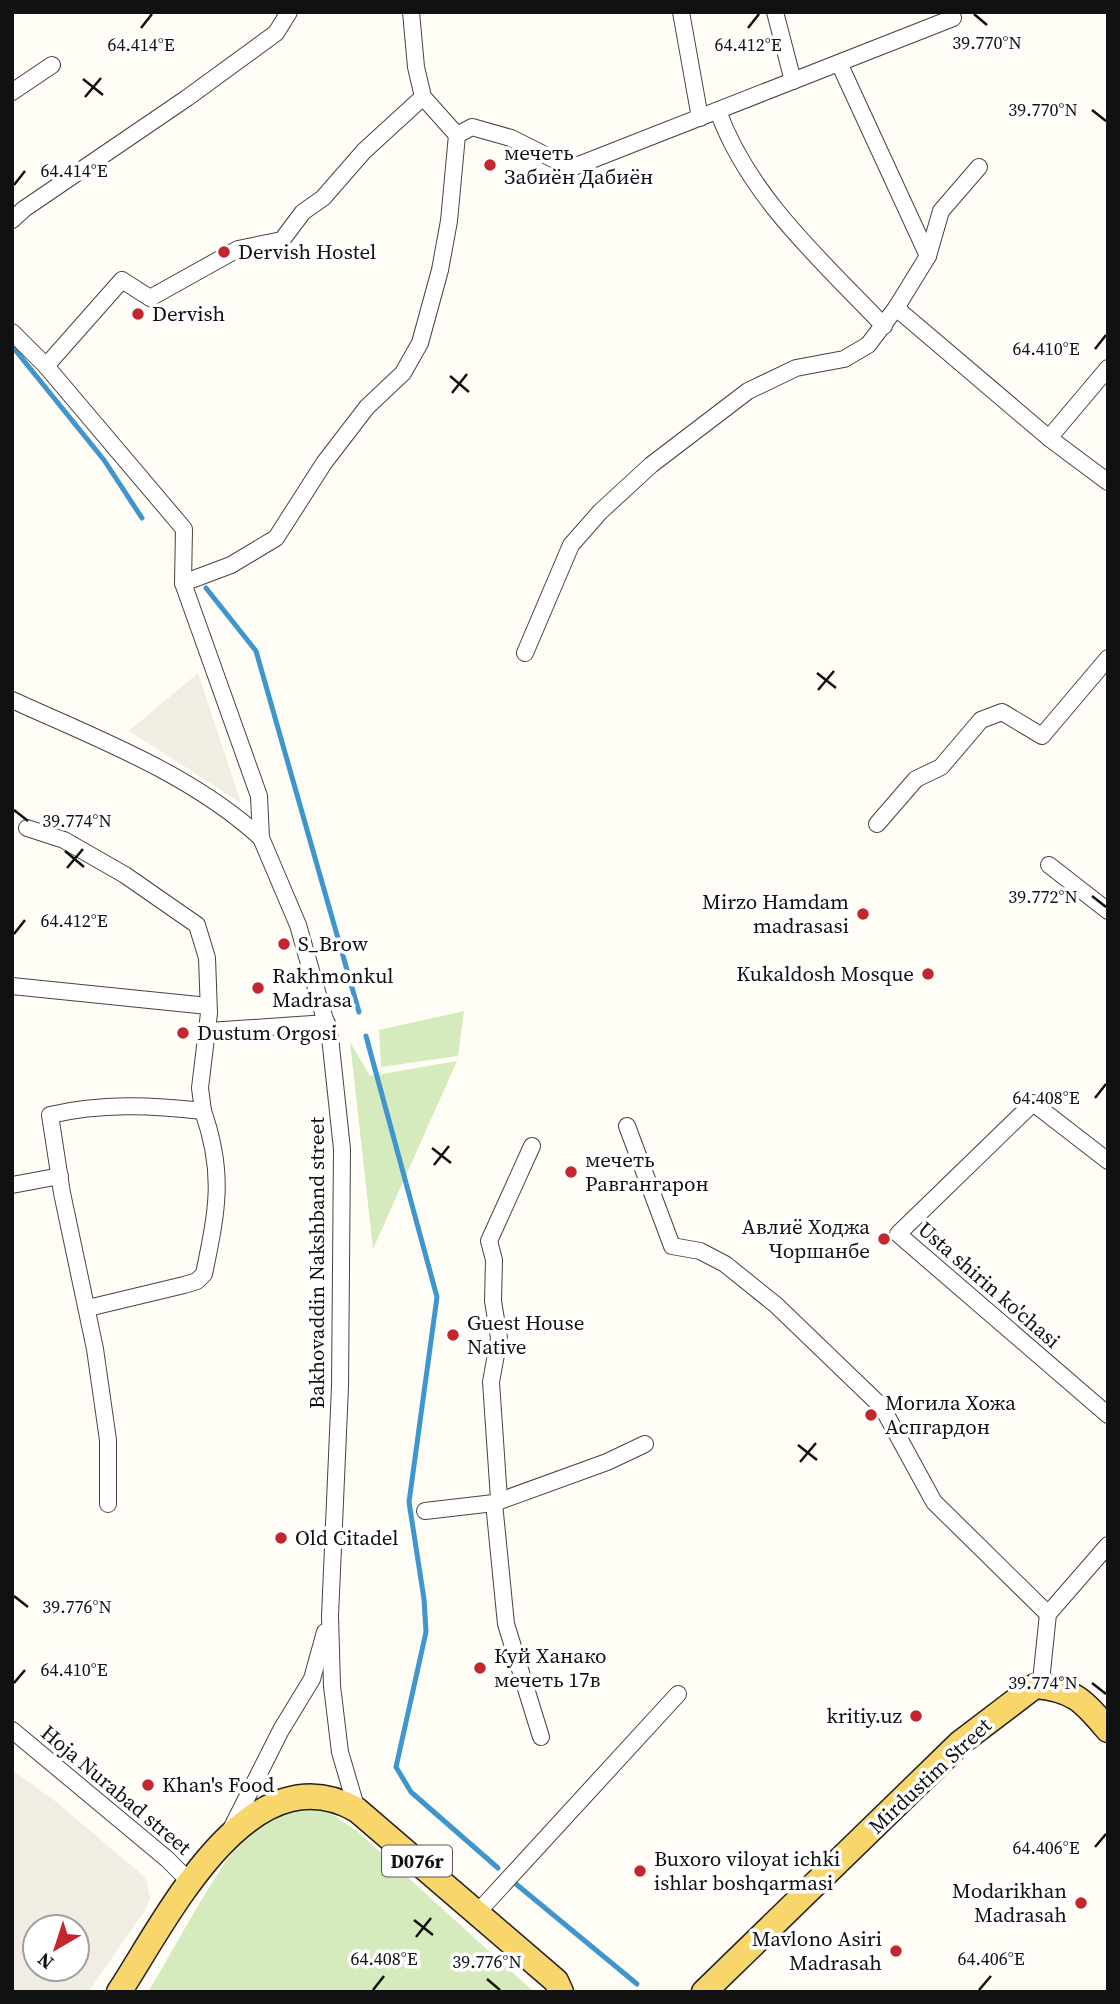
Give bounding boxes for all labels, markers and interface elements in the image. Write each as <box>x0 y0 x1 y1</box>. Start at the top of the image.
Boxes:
text: 39.770°N <box>952 30 1022 55</box>
text: 64.414°E <box>107 32 175 57</box>
text: 64.412°E <box>714 32 782 57</box>
text: 39.770°N <box>1008 97 1078 122</box>
place label: мечеть Забиён Дабиён <box>504 138 653 191</box>
marker: мечеть Забиён Дабиён <box>482 157 498 173</box>
text: 64.414°E <box>40 158 108 183</box>
place label: Dervish Hostel <box>238 237 376 266</box>
marker: Dervish Hostel <box>216 244 232 260</box>
place label: Dervish <box>152 299 225 328</box>
marker: Dervish <box>130 306 146 322</box>
text: 64.410°E <box>1012 336 1080 361</box>
text: 39.774°N <box>42 808 112 833</box>
text: 39.772°N <box>1008 884 1078 909</box>
place label: Mirzo Hamdam madrasasi <box>702 887 849 940</box>
marker: Mirzo Hamdam madrasasi <box>855 906 871 922</box>
text: 64.412°E <box>40 908 108 933</box>
place label: S_Brow <box>298 929 368 958</box>
marker: S_Brow <box>276 936 292 952</box>
place label: Kukaldosh Mosque <box>736 959 914 988</box>
place label: Rakhmonkul Madrasa <box>272 961 394 1014</box>
marker: Kukaldosh Mosque <box>920 966 936 982</box>
marker: Rakhmonkul Madrasa <box>250 980 266 996</box>
place label: Dustum Orgosi <box>197 1018 337 1047</box>
marker: Dustum Orgosi <box>175 1025 191 1041</box>
text: 64.408°E <box>1012 1085 1080 1110</box>
street label: Bakhovaddin Nakshband street <box>302 1117 331 1409</box>
place label: мечеть Равгангарон <box>585 1145 709 1198</box>
marker: мечеть Равгангарон <box>563 1164 579 1180</box>
place label: Авлиё Ходжа Чоршанбе <box>742 1212 870 1265</box>
street label: Usta shirin ko'chasi <box>912 1215 1067 1355</box>
marker: Авлиё Ходжа Чоршанбе <box>876 1231 892 1247</box>
place label: Guest House Native <box>467 1308 584 1361</box>
marker: Guest House Native <box>445 1327 461 1343</box>
place label: Могила Хожа Аспгардон <box>885 1388 1016 1441</box>
marker: Могила Хожа Аспгардон <box>863 1407 879 1423</box>
place label: Old Citadel <box>295 1523 399 1552</box>
marker: Old Citadel <box>273 1530 289 1546</box>
text: 39.776°N <box>42 1594 112 1619</box>
place label: Куй Ханако мечеть 17в <box>494 1641 607 1694</box>
text: 64.410°E <box>40 1657 108 1682</box>
marker: Куй Ханако мечеть 17в <box>472 1660 488 1676</box>
text: 39.774°N <box>1008 1670 1078 1695</box>
place label: kritiy.uz <box>826 1701 902 1730</box>
marker: kritiy.uz <box>908 1708 924 1724</box>
street label: Mirdustim Street <box>862 1711 997 1840</box>
street label: Hoja Nurabad street <box>35 1718 198 1861</box>
place label: Khan's Food <box>162 1770 274 1799</box>
marker: Khan's Food <box>140 1777 156 1793</box>
text: 64.406°E <box>1012 1835 1080 1860</box>
place label: Buxoro viloyat ichki ishlar boshqarmasi <box>654 1844 840 1897</box>
road number: D076r <box>382 1845 452 1876</box>
marker: Buxoro viloyat ichki ishlar boshqarmasi <box>632 1863 648 1879</box>
place label: Modarikhan Madrasah <box>952 1876 1067 1929</box>
marker: Modarikhan Madrasah <box>1073 1895 1089 1911</box>
north arrow <box>21 1913 91 1983</box>
place label: Mavlono Asiri Madrasah <box>752 1924 882 1977</box>
marker: Mavlono Asiri Madrasah <box>888 1943 904 1959</box>
text: 64.408°E <box>350 1946 418 1971</box>
text: 64.406°E <box>957 1946 1025 1971</box>
text: N <box>32 1947 59 1976</box>
text: 39.776°N <box>452 1949 522 1974</box>

